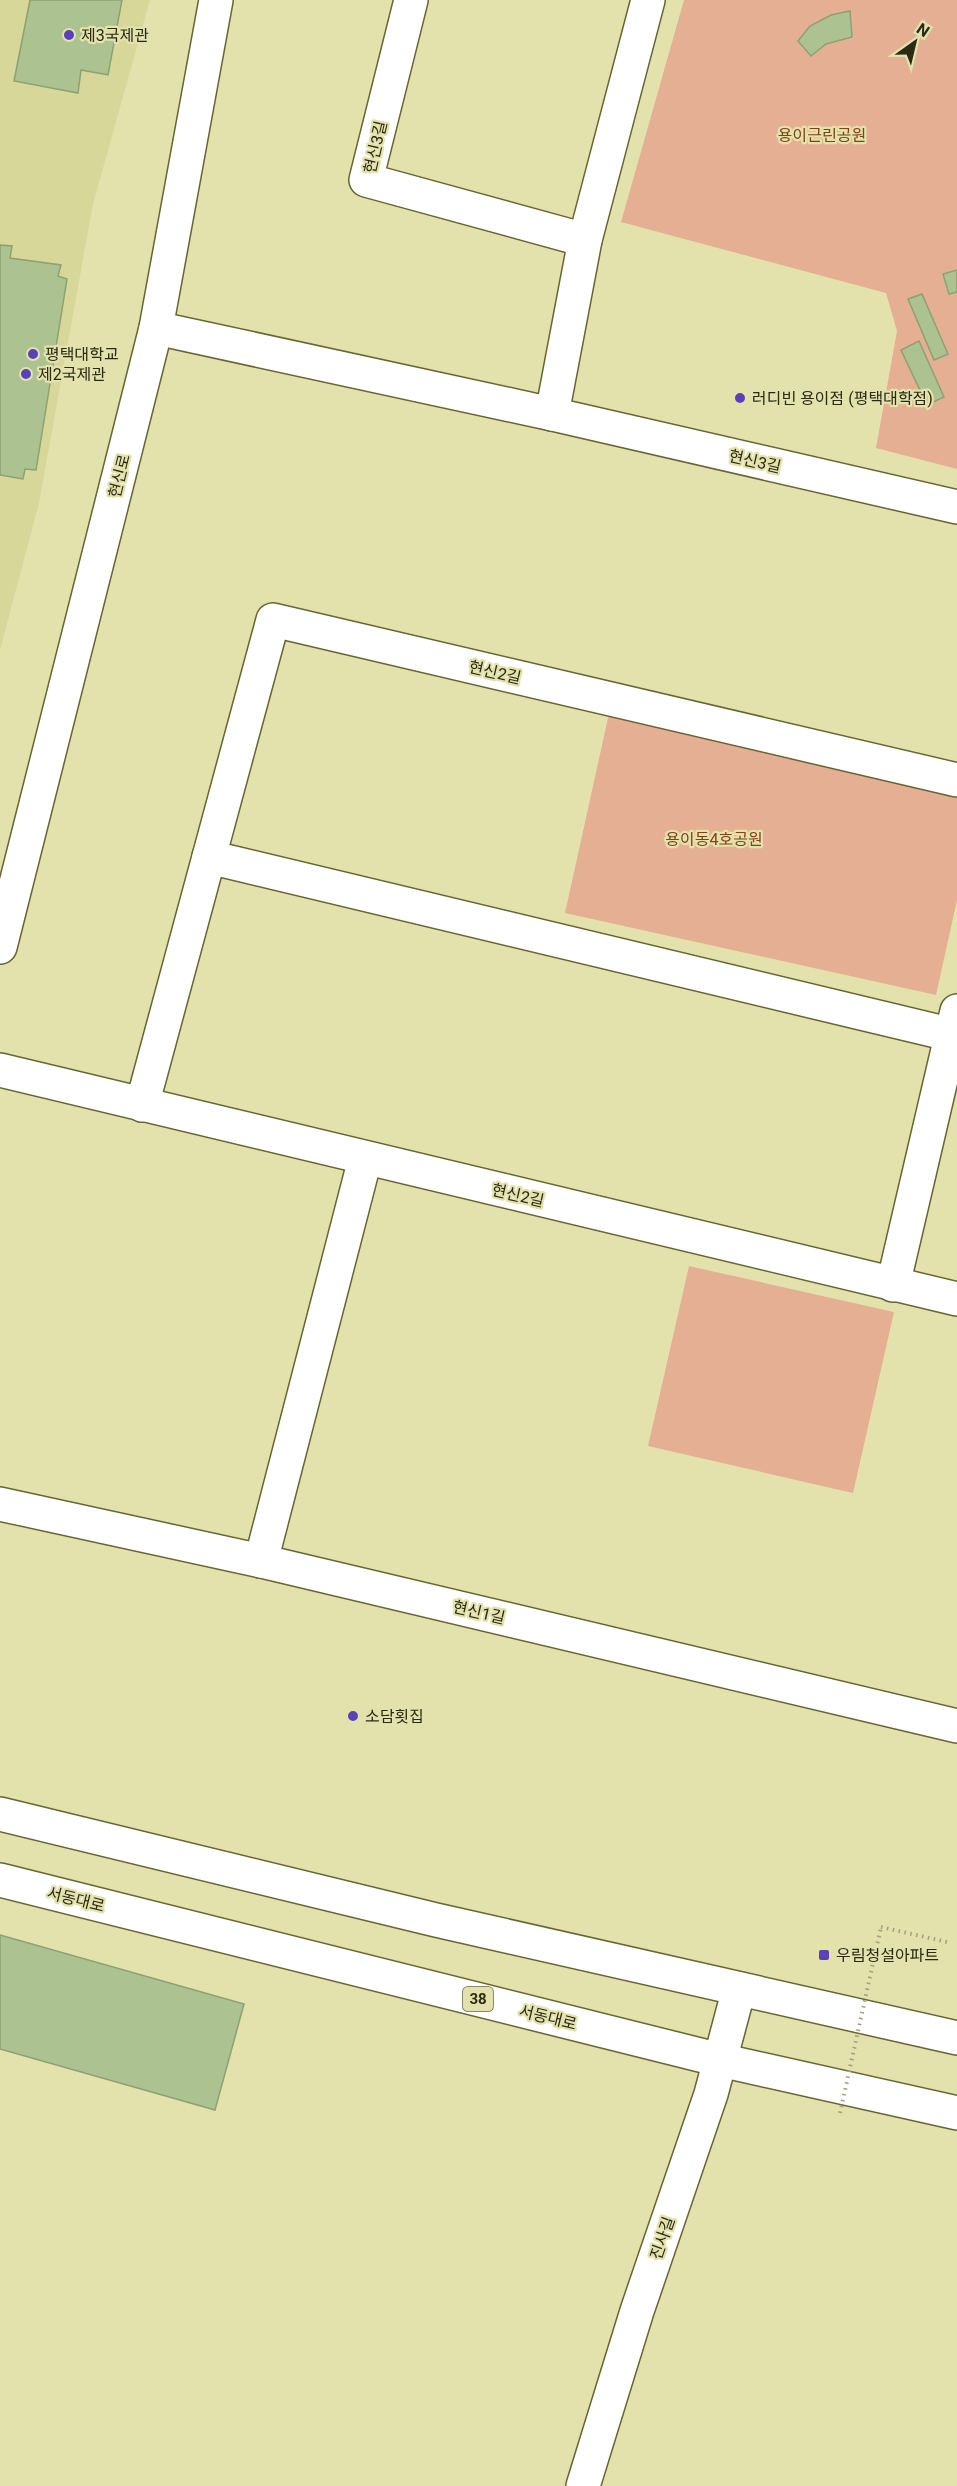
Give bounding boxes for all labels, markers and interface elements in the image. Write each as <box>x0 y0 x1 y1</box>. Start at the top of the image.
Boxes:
north arrow <box>885 12 945 72</box>
text: N <box>913 19 933 41</box>
place label: 제3국제관 <box>81 26 149 45</box>
marker: 제3국제관 <box>62 28 76 42</box>
street label: 현신3길 <box>360 119 391 175</box>
park label: 용이근린공원 <box>778 126 866 145</box>
place label: 평택대학교 <box>45 345 119 364</box>
marker: 평택대학교 <box>26 347 40 361</box>
place label: 제2국제관 <box>38 365 106 384</box>
marker: 제2국제관 <box>19 367 33 381</box>
place label: 러디빈 용이점 (평택대학점) <box>752 389 933 408</box>
marker: 러디빈 용이점 (평택대학점) <box>733 391 747 405</box>
street label: 현신3길 <box>727 446 783 477</box>
street label: 현신로 <box>105 452 134 500</box>
street label: 현신2길 <box>467 657 523 688</box>
park label: 용이동4호공원 <box>665 830 763 849</box>
street label: 현신2길 <box>490 1180 546 1211</box>
street label: 현신1길 <box>451 1597 507 1628</box>
place label: 소담횟집 <box>365 1707 424 1726</box>
marker: 소담횟집 <box>346 1709 360 1723</box>
street label: 서동대로 <box>45 1883 107 1916</box>
place label: 우림청설아파트 <box>836 1946 939 1965</box>
marker: 우림청설아파트 <box>817 1948 831 1962</box>
road number: 38 <box>463 1987 493 2011</box>
street label: 서동대로 <box>517 2001 579 2034</box>
street label: 진사길 <box>646 2214 679 2262</box>

